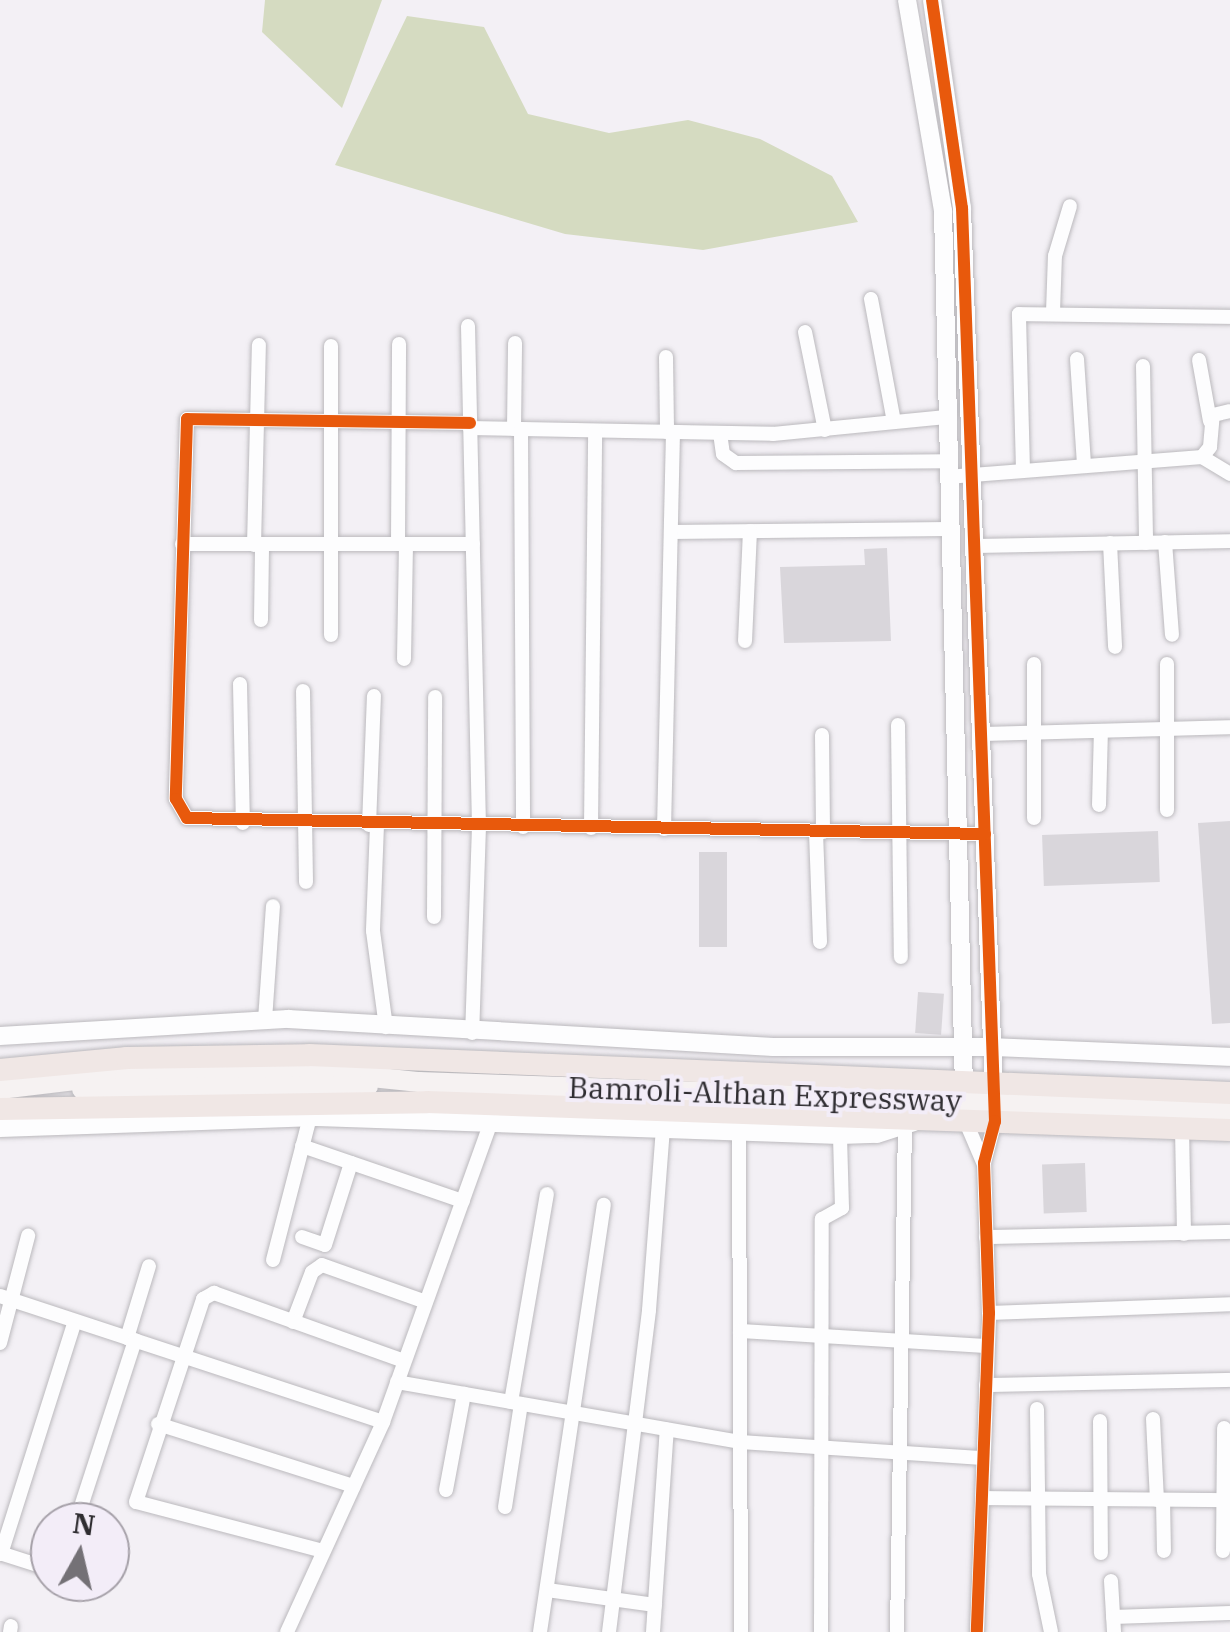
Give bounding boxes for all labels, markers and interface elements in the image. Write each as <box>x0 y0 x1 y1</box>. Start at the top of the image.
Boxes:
street label: Bamroli-Althan Expressway <box>568 1069 962 1119</box>
north arrow <box>30 1502 130 1602</box>
text: N <box>70 1504 98 1544</box>

